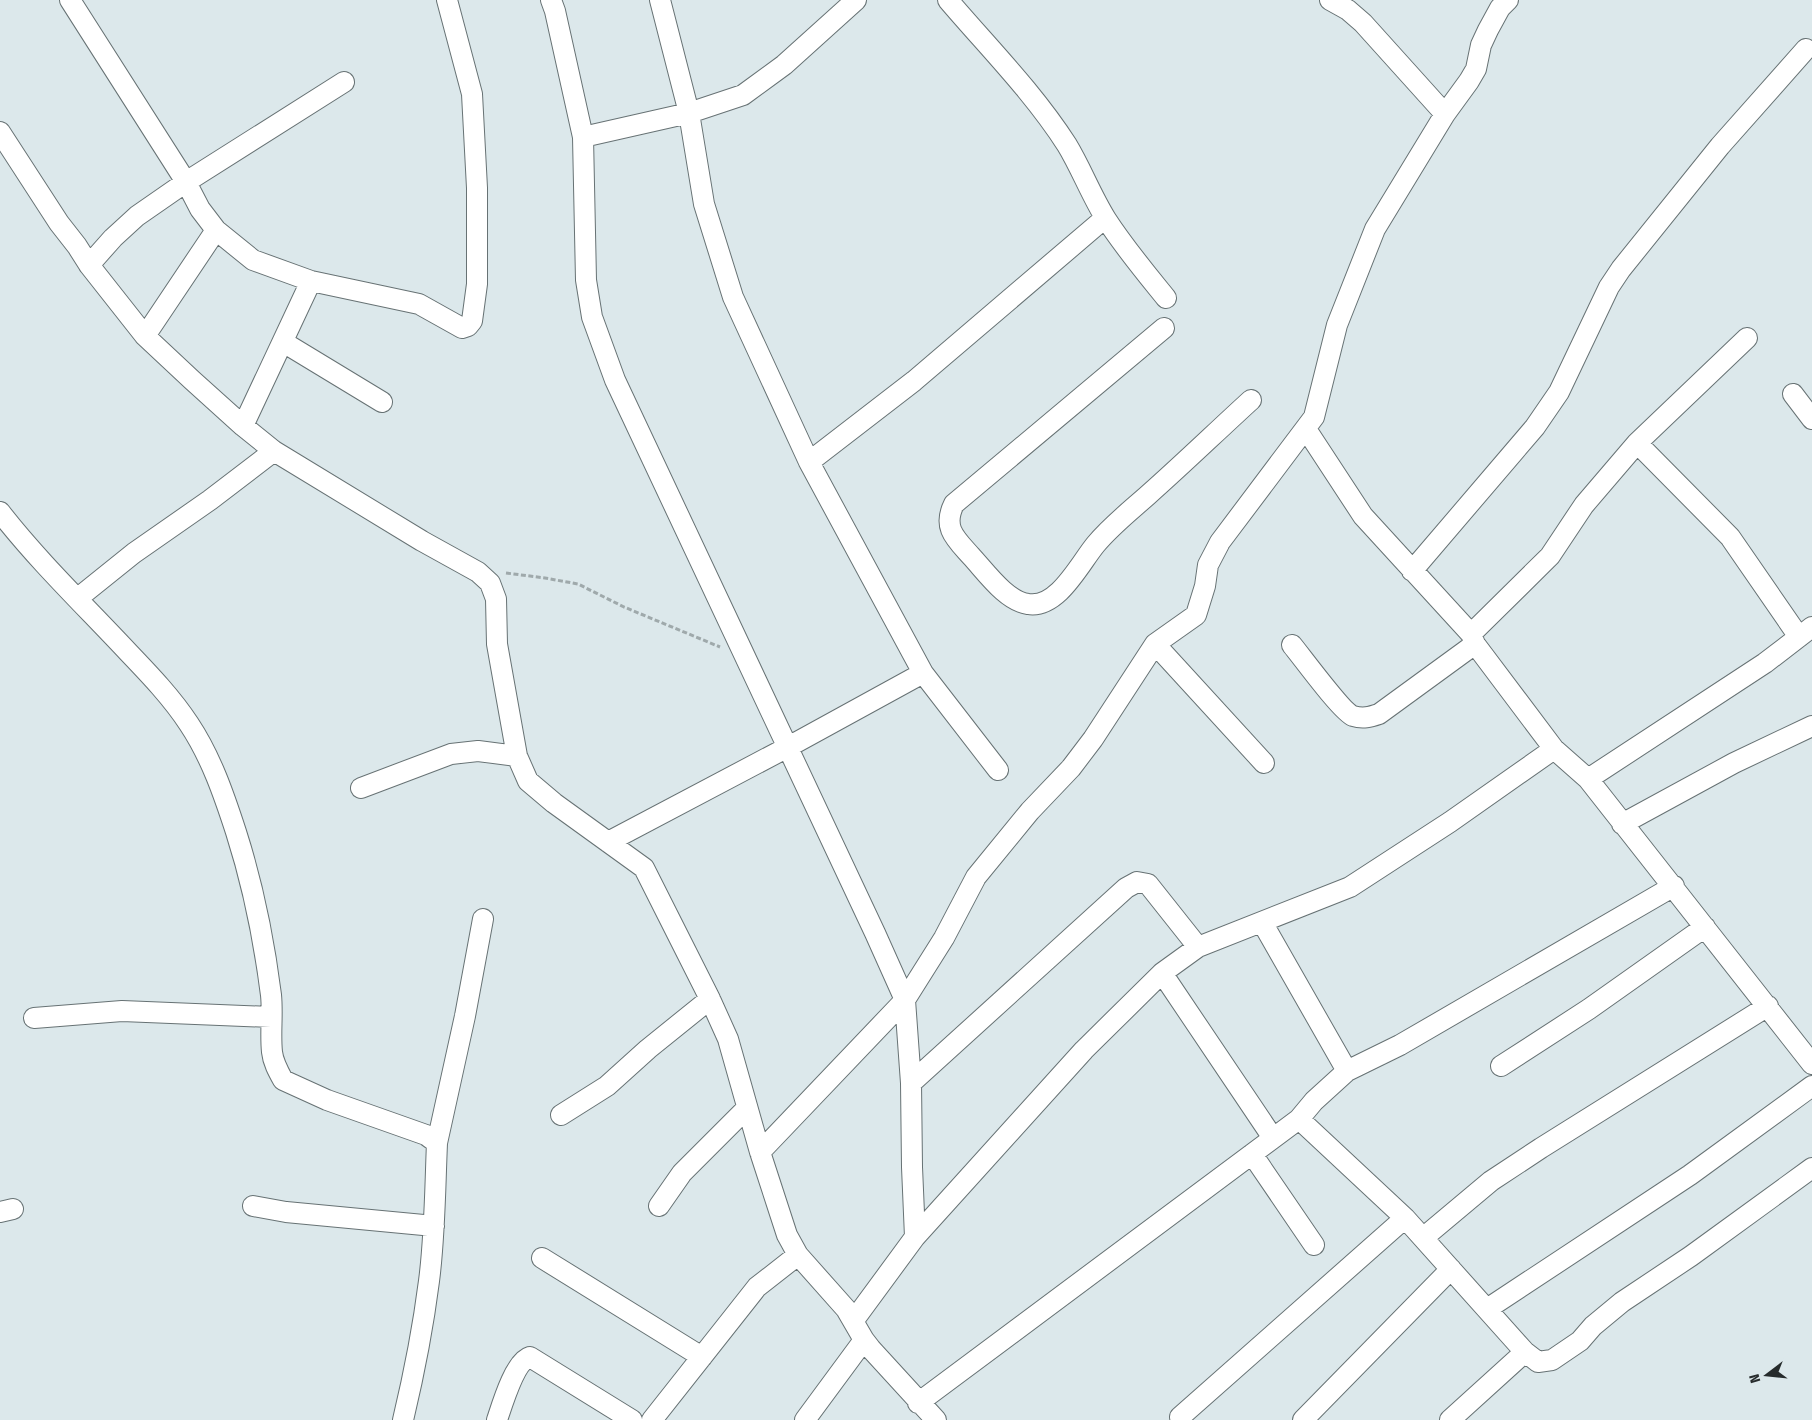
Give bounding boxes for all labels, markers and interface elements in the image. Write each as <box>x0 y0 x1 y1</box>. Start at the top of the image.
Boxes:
north arrow <box>1742 1350 1792 1400</box>
text: N <box>1746 1372 1764 1385</box>

